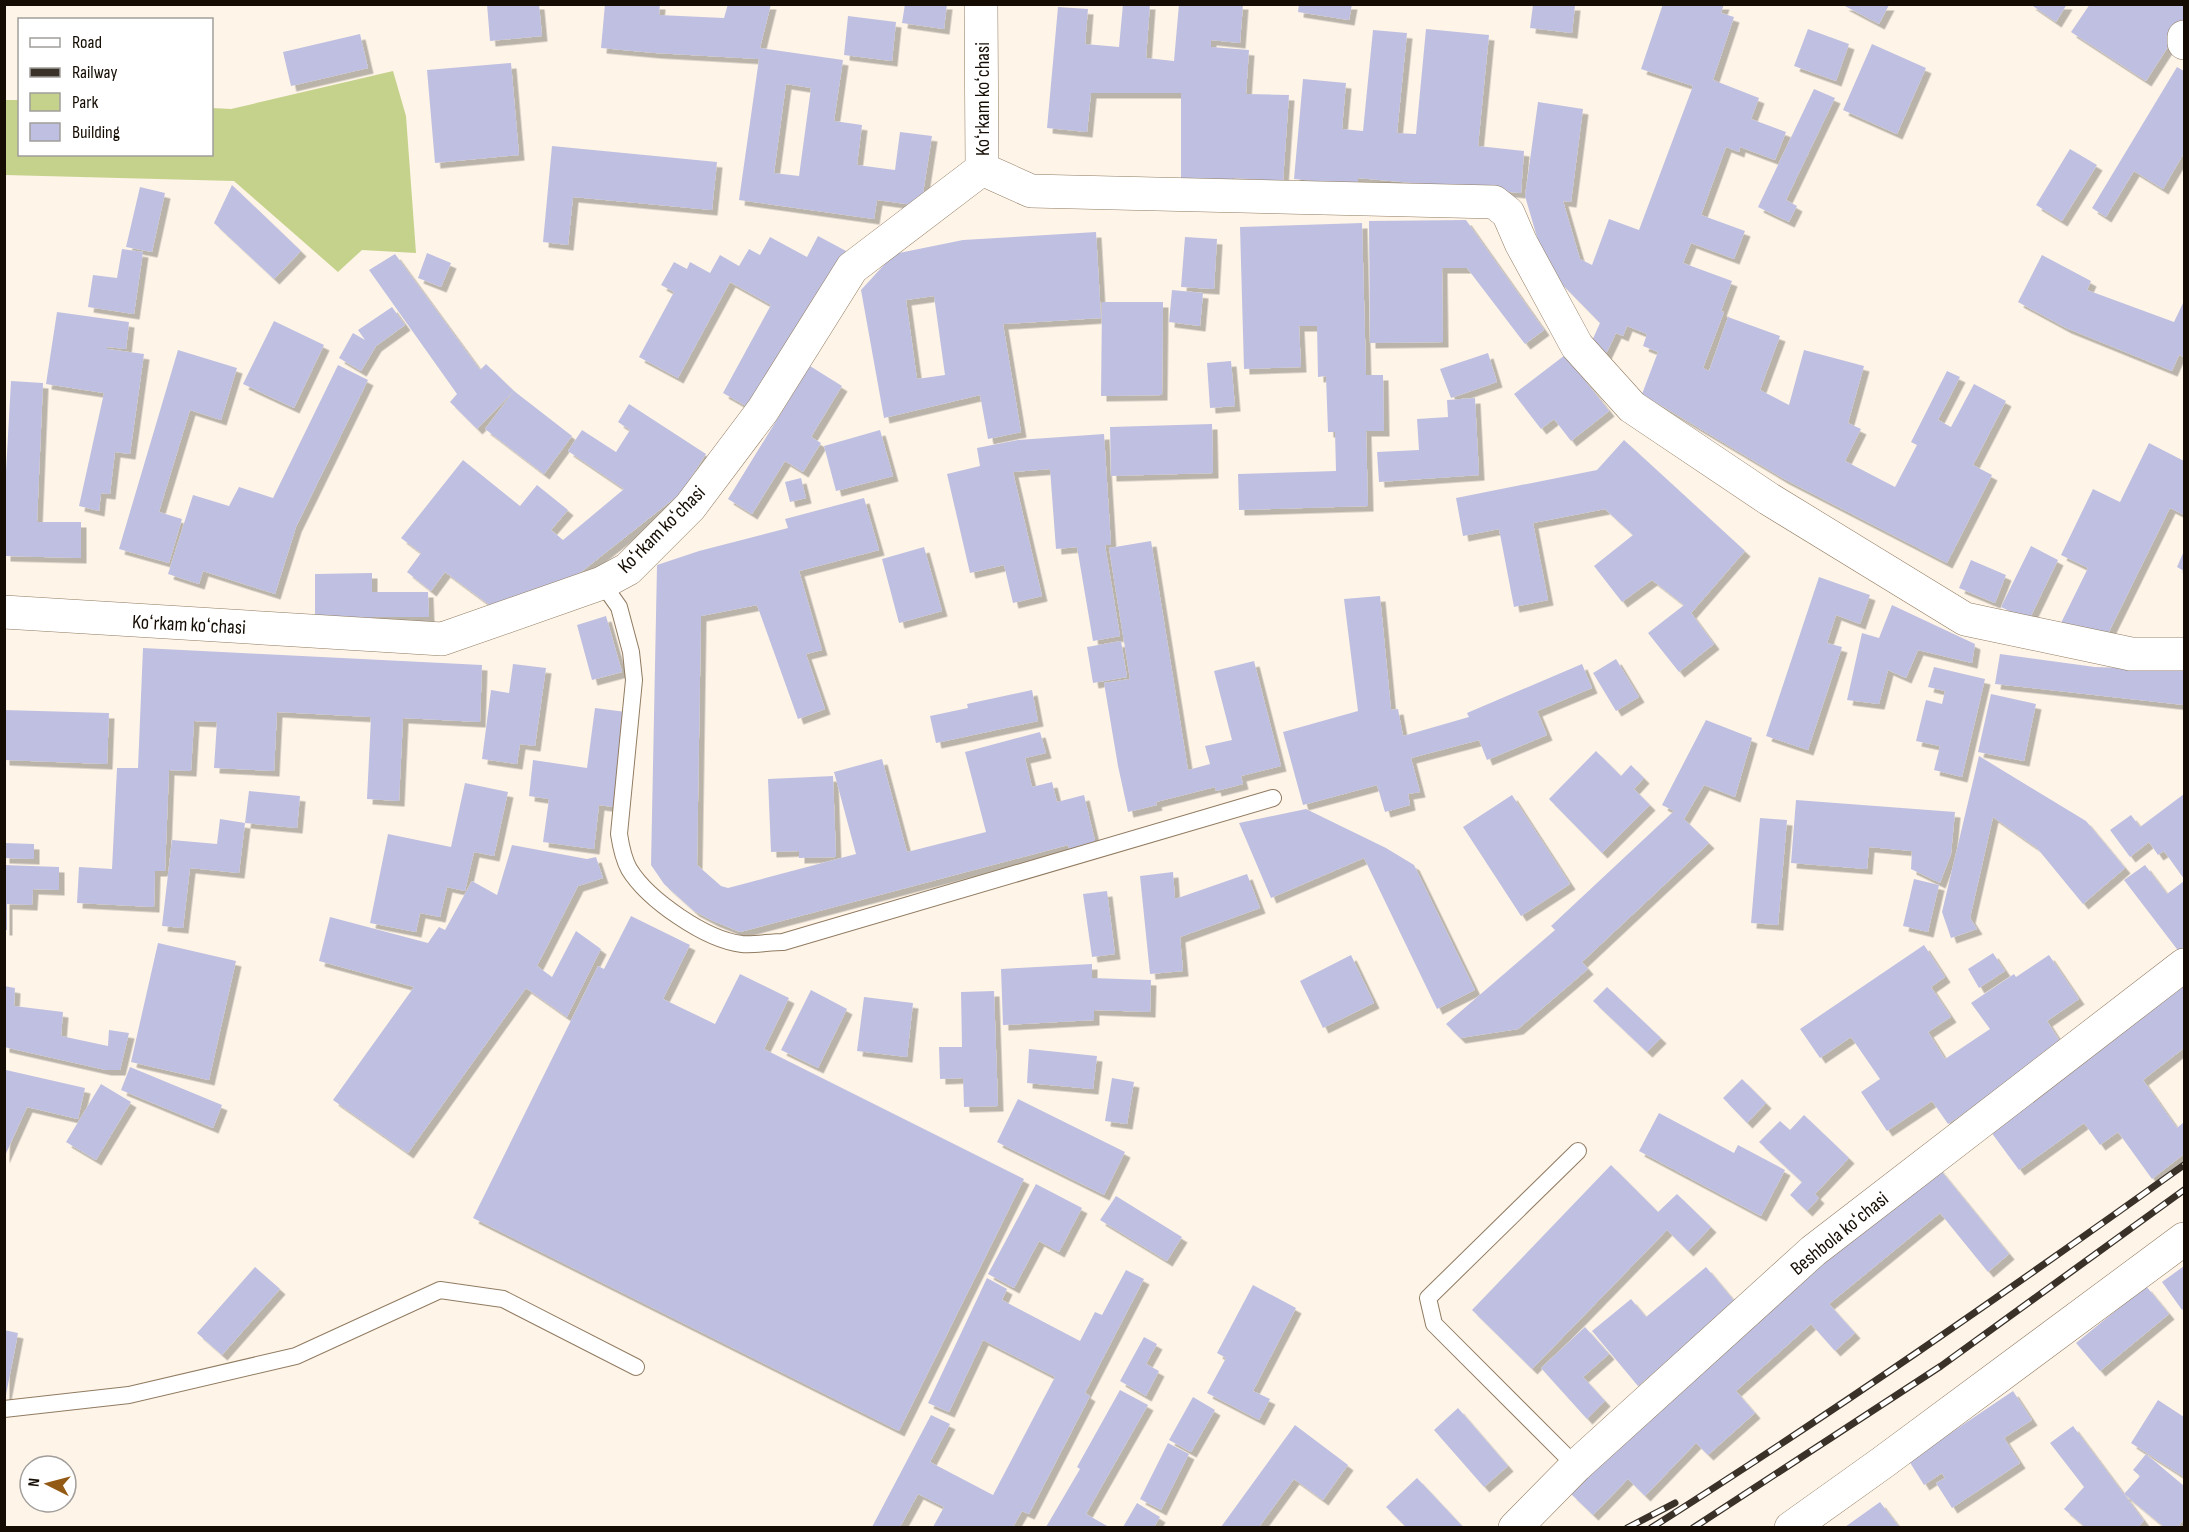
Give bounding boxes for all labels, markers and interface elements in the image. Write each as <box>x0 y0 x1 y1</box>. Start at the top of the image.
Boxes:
legend <box>18 18 213 156</box>
text: Road <box>72 32 102 53</box>
street label: Koʻrkam koʻchasi <box>971 42 995 156</box>
text: Railway <box>72 62 117 83</box>
text: Park <box>72 92 98 113</box>
text: Building <box>72 122 120 143</box>
street label: Koʻrkam koʻchasi <box>613 481 710 578</box>
street label: Koʻrkam koʻchasi <box>132 610 246 640</box>
street label: Beshbola koʻchasi <box>1786 1187 1893 1281</box>
north arrow <box>18 1454 78 1514</box>
text: N <box>25 1477 44 1488</box>

